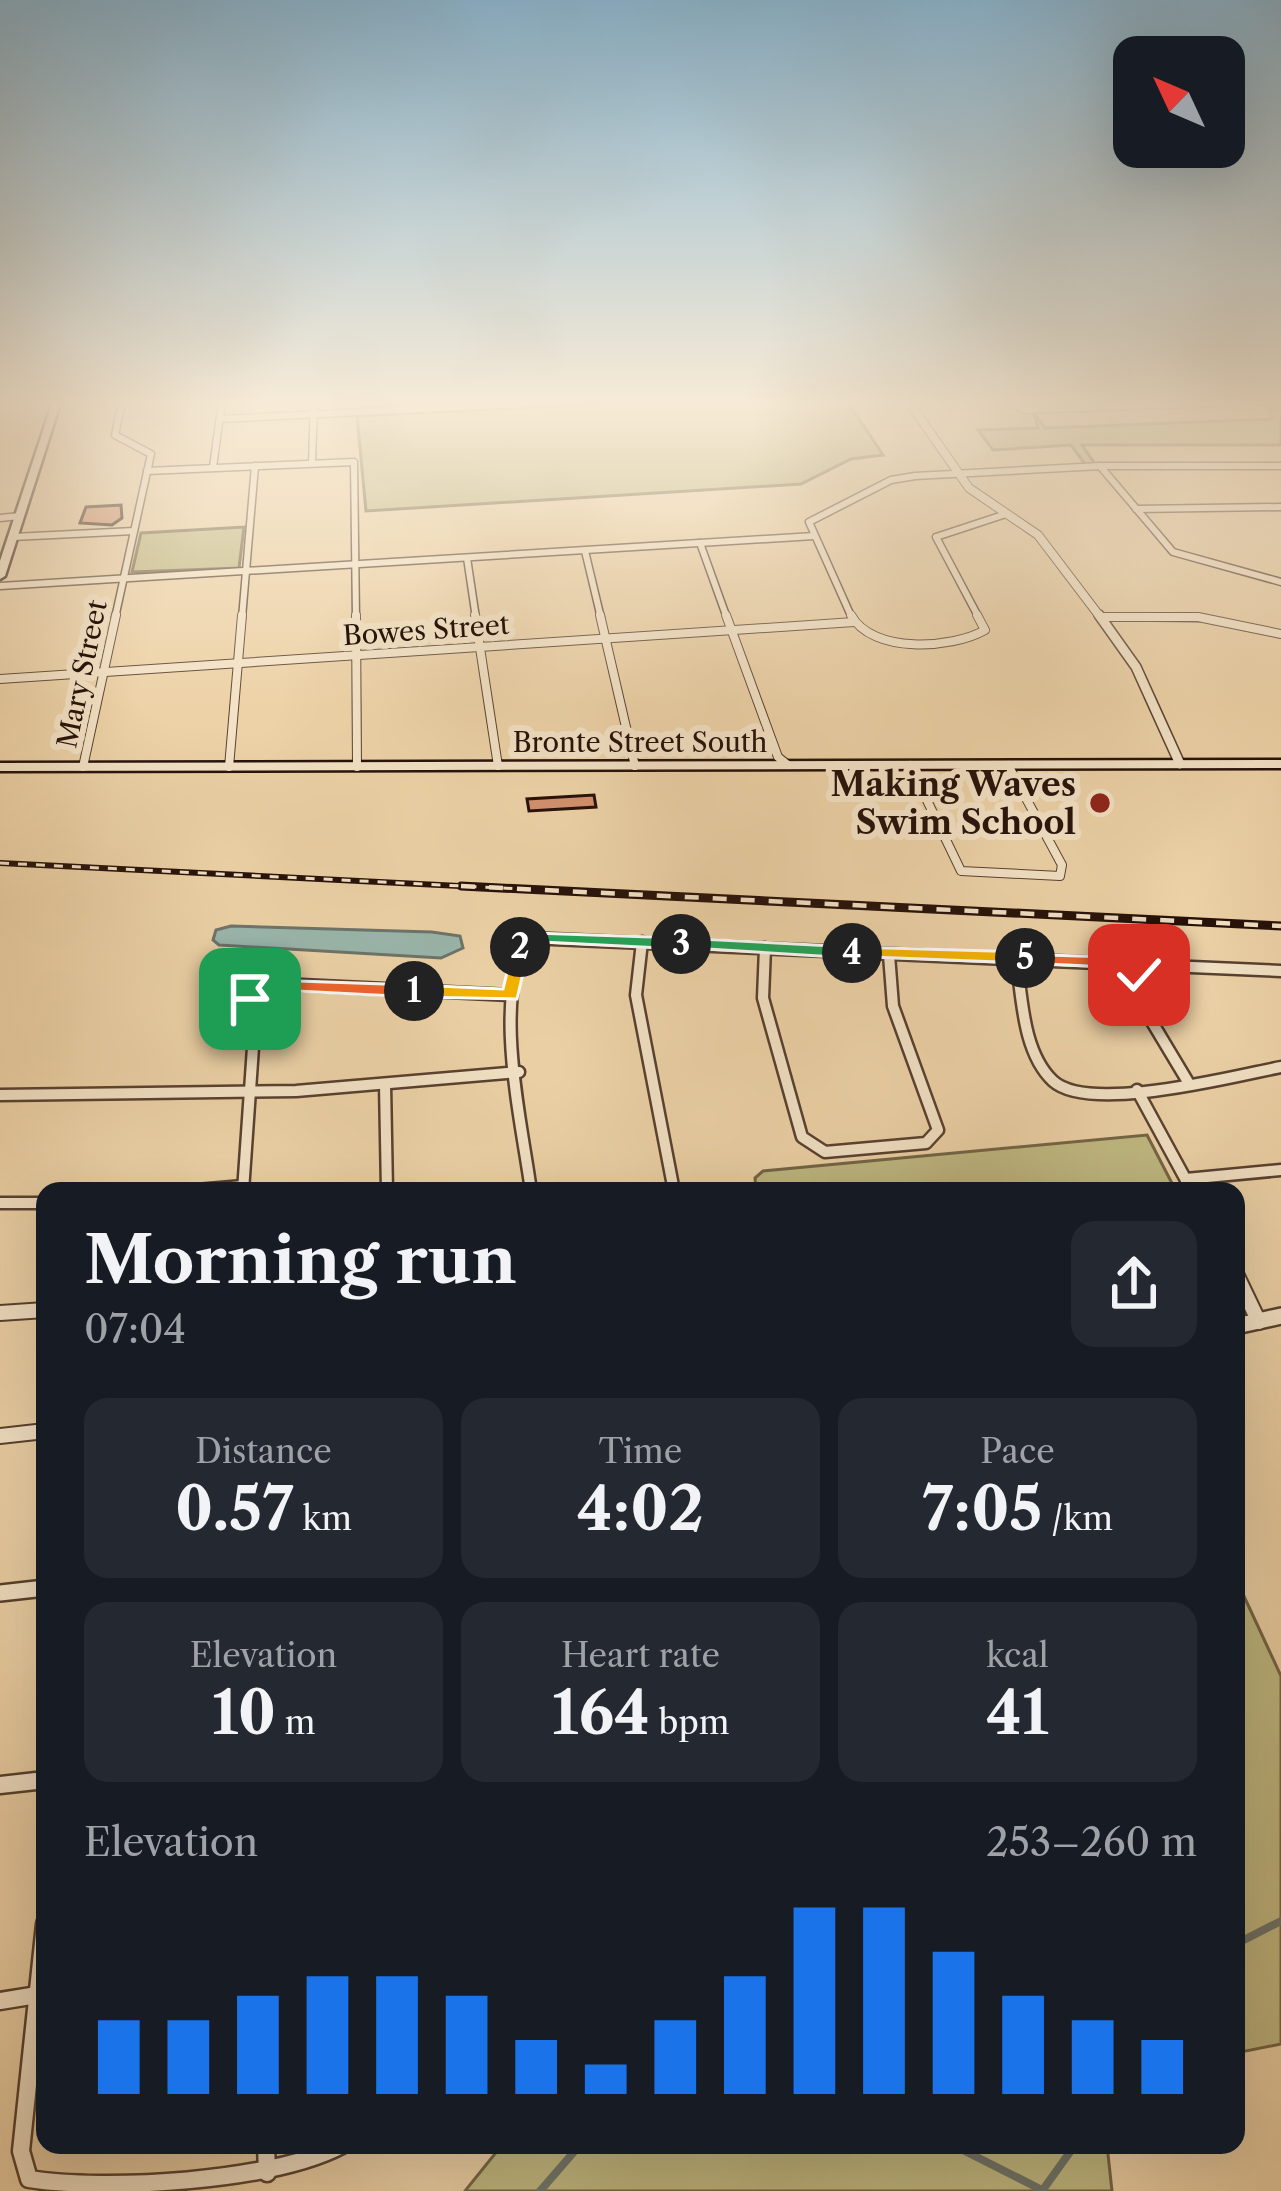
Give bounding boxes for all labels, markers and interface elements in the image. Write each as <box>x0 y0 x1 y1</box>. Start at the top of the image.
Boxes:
north arrow <box>1113 36 1245 168</box>
map controls <box>1113 36 1245 168</box>
street label: Mary Street <box>50 596 114 751</box>
street label: Bowes Street <box>342 608 511 652</box>
street label: Bronte Street South <box>513 726 767 759</box>
place label: Making Waves Swim School <box>830 764 1076 843</box>
marker: Making Waves Swim School <box>1087 790 1113 816</box>
pin: 3 <box>651 914 711 974</box>
pin: 2 <box>490 917 550 977</box>
text: 3 <box>672 923 690 964</box>
pin: 4 <box>822 923 882 983</box>
pin <box>1088 924 1190 1026</box>
text: 2 <box>510 926 530 967</box>
pin: 5 <box>995 928 1055 988</box>
text: 4 <box>842 932 862 973</box>
text: 5 <box>1016 937 1034 978</box>
icon: check <box>1106 942 1172 1008</box>
pin <box>199 948 301 1050</box>
pin: 1 <box>384 961 444 1021</box>
icon: arrive <box>217 966 283 1032</box>
text: 1 <box>407 970 421 1011</box>
text: Morning run <box>84 1219 517 1300</box>
button: share <box>1071 1221 1197 1347</box>
text: 07:04 <box>84 1305 186 1353</box>
text: Distance <box>195 1431 332 1472</box>
text: Time <box>599 1431 682 1472</box>
text: Pace <box>980 1431 1055 1472</box>
text: 0.57 <box>175 1472 293 1546</box>
text: 4:02 <box>577 1472 704 1546</box>
text: 7:05 <box>922 1472 1042 1546</box>
text: km <box>293 1498 352 1539</box>
text: /km <box>1042 1498 1113 1539</box>
text: Elevation <box>190 1635 337 1676</box>
text: Heart rate <box>561 1635 720 1676</box>
text: kcal <box>986 1635 1049 1676</box>
text: 10 <box>211 1676 276 1750</box>
text: 164 <box>551 1676 650 1750</box>
text: 41 <box>986 1676 1049 1750</box>
text: m <box>276 1702 316 1743</box>
text: bpm <box>650 1702 730 1743</box>
text: Elevation <box>84 1818 258 1866</box>
text: 253–260 m <box>986 1818 1197 1866</box>

